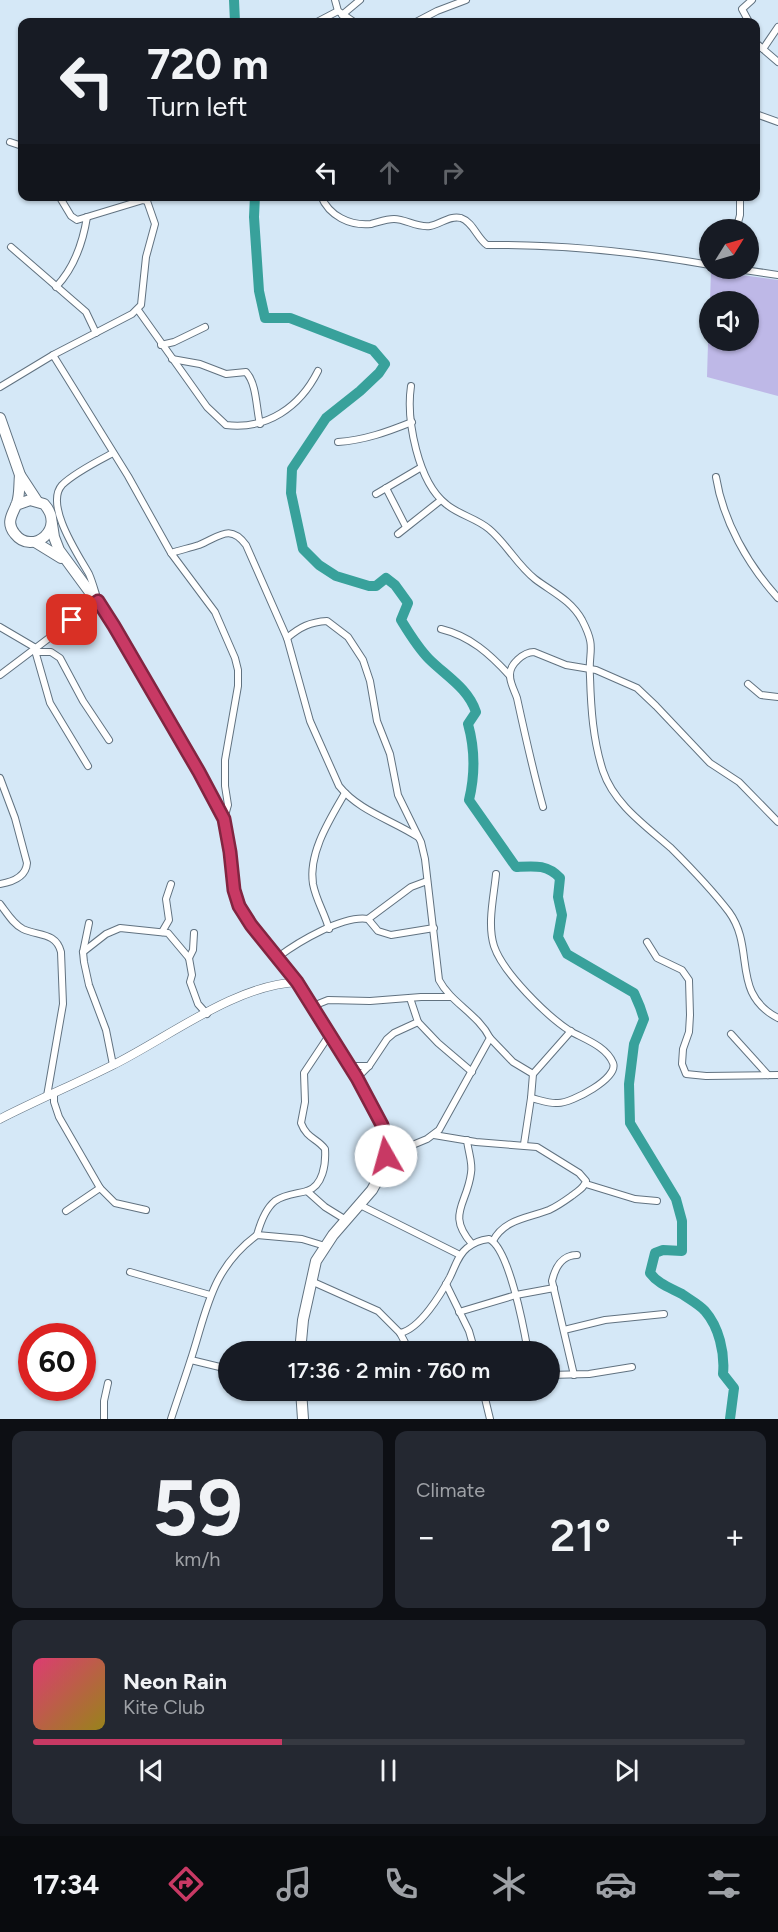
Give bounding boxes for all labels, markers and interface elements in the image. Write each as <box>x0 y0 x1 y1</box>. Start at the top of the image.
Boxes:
text: 720 m <box>147 39 269 90</box>
icon: left <box>48 42 126 120</box>
text: Turn left <box>147 90 247 123</box>
icon: left <box>310 156 343 189</box>
icon: ahead <box>373 156 406 189</box>
icon: right <box>436 156 469 189</box>
north arrow <box>699 219 759 279</box>
map controls <box>699 219 759 351</box>
button: sound <box>699 291 759 351</box>
pin <box>46 594 97 645</box>
icon: arrive <box>55 603 88 636</box>
position arrow <box>354 1124 418 1188</box>
speed limit sign: 60 <box>18 1323 96 1401</box>
text: 17:36 · 2 min · 760 m <box>288 1357 490 1384</box>
text: 59 <box>152 1461 243 1555</box>
text: Climate <box>416 1478 485 1502</box>
text: 21° <box>550 1508 611 1562</box>
text: − <box>416 1517 437 1556</box>
text: + <box>724 1517 745 1556</box>
text: km/h <box>175 1547 220 1571</box>
text: Neon Rain <box>123 1668 227 1695</box>
text: Kite Club <box>123 1695 205 1719</box>
icon: previous <box>135 1754 168 1787</box>
icon: pause <box>372 1754 405 1787</box>
icon: next <box>610 1754 643 1787</box>
icon: directions <box>165 1863 207 1905</box>
icon: music <box>273 1863 315 1905</box>
icon: phone <box>380 1863 422 1905</box>
icon: climate <box>488 1863 530 1905</box>
icon: car <box>595 1863 637 1905</box>
icon: filters <box>703 1863 745 1905</box>
text: 17:34 <box>33 1868 99 1901</box>

